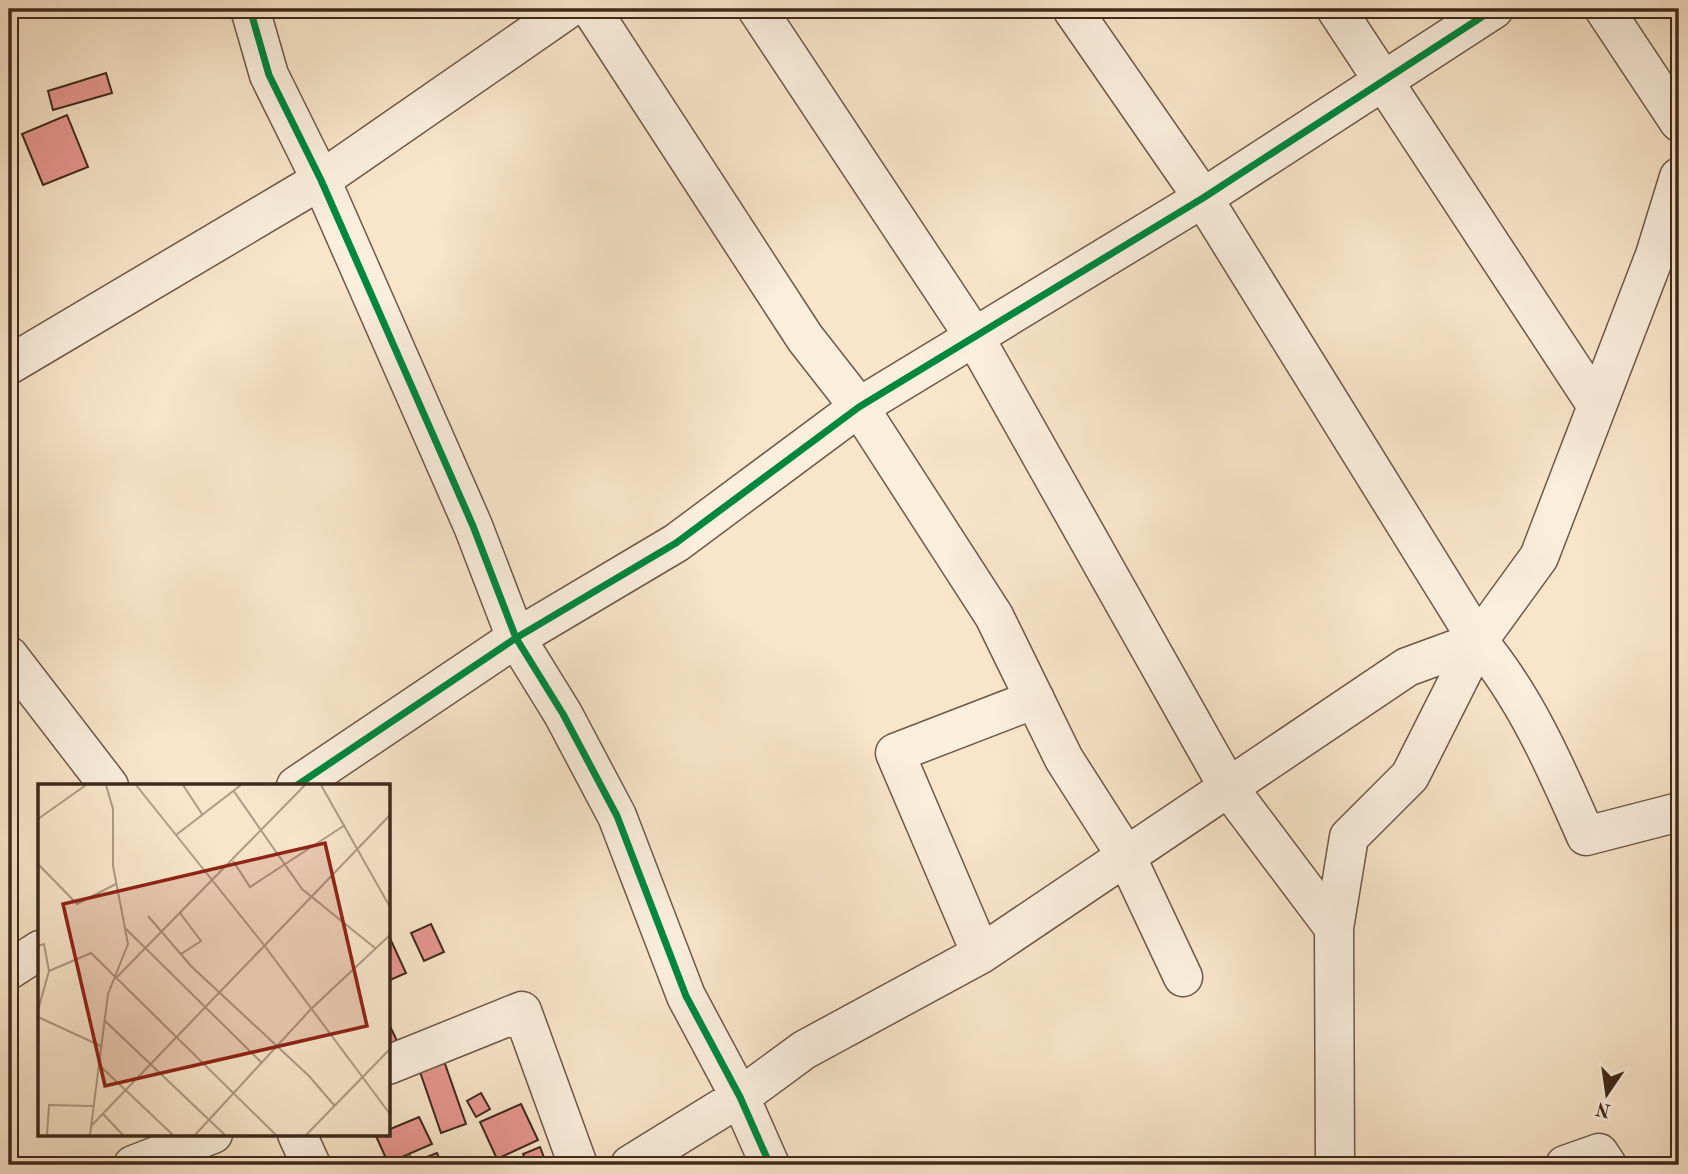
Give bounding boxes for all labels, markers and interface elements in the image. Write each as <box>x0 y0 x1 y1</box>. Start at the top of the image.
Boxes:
inset map <box>38 784 390 1136</box>
north arrow <box>1572 1058 1642 1128</box>
text: N <box>1594 1097 1613 1119</box>

